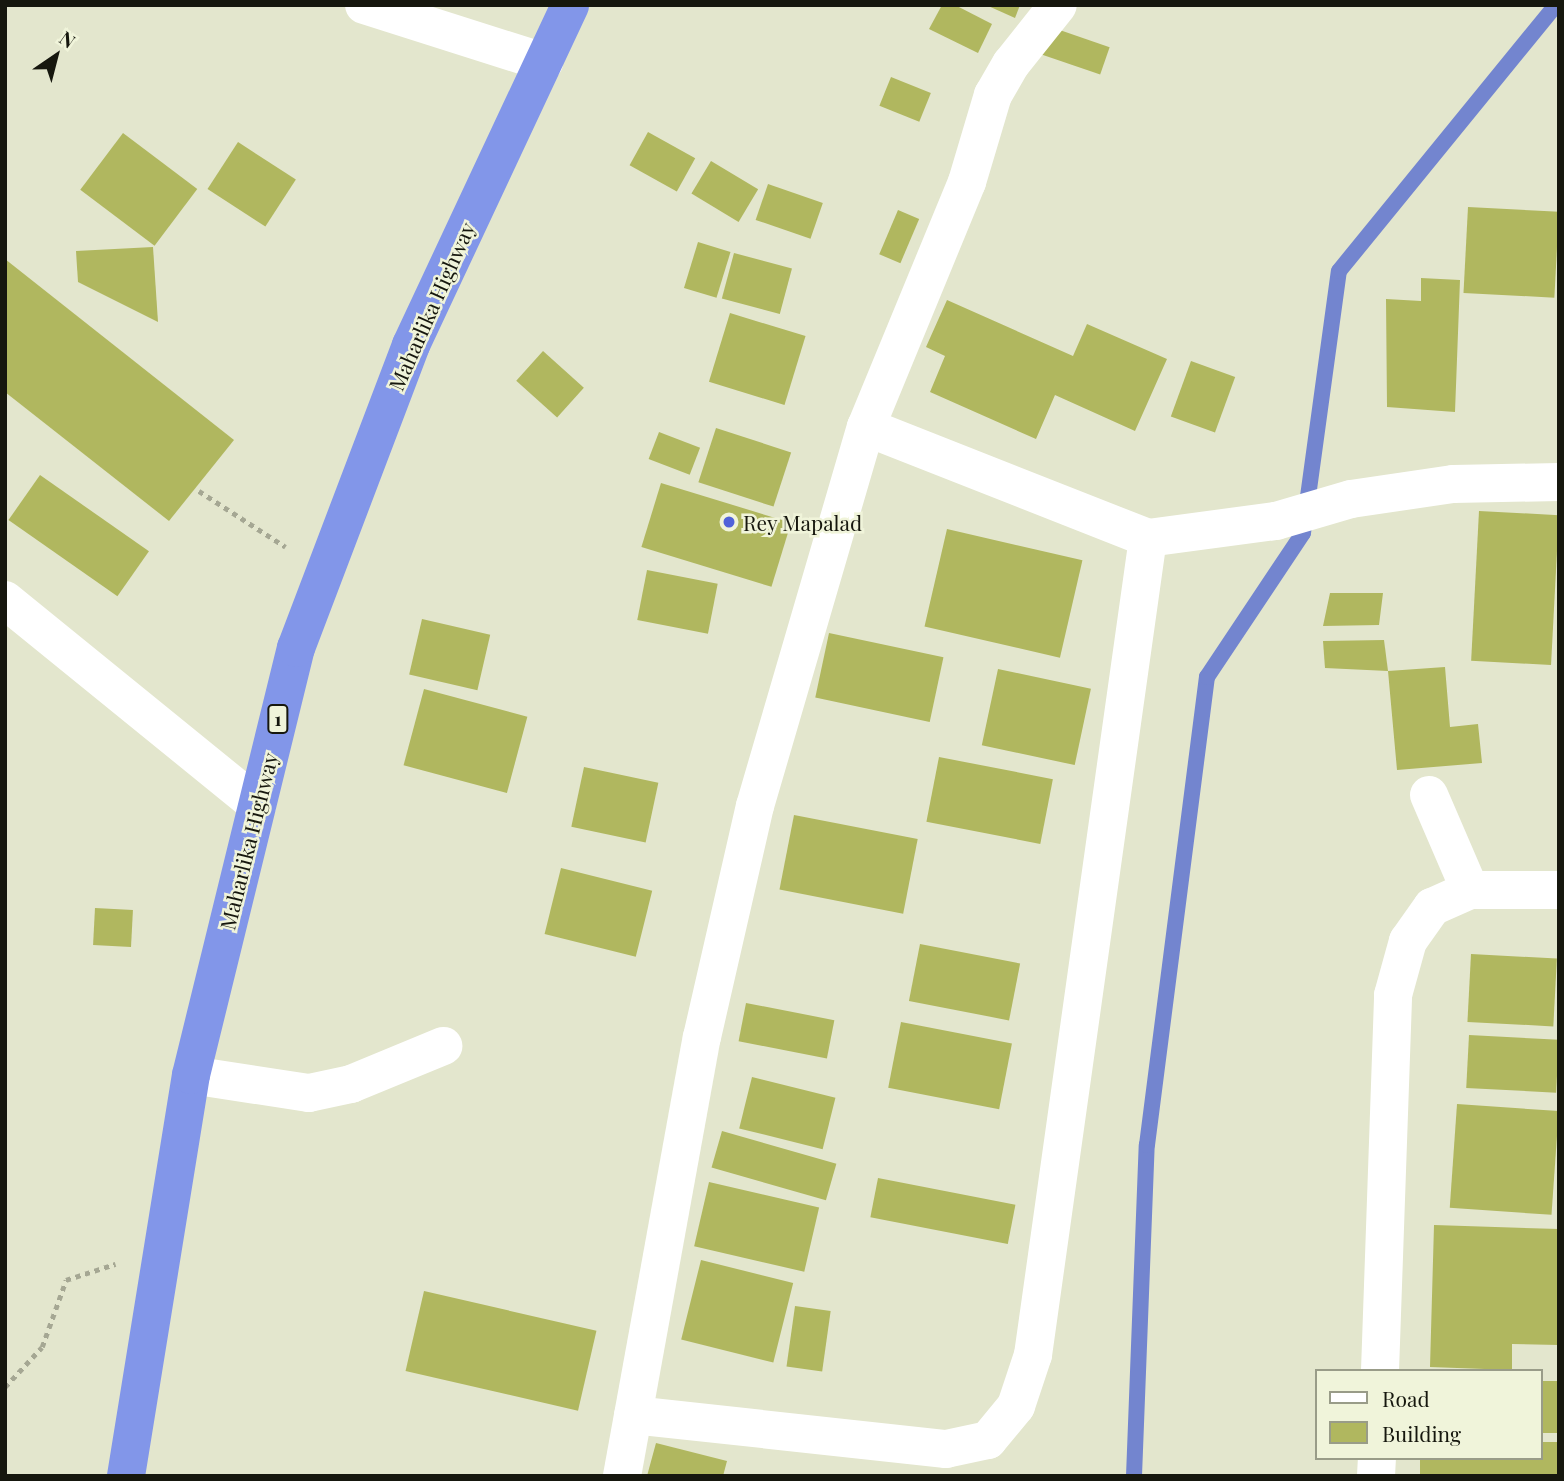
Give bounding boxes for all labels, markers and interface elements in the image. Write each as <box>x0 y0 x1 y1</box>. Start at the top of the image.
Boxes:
north arrow <box>21 21 91 91</box>
text: N <box>55 24 81 53</box>
street label: Maharlika Highway <box>383 218 479 394</box>
place label: Rey Mapalad <box>743 509 863 535</box>
marker: Rey Mapalad <box>721 514 737 530</box>
road number: 1 <box>266 704 290 734</box>
street label: Maharlika Highway <box>214 750 282 932</box>
legend <box>1316 1369 1543 1460</box>
text: Road <box>1382 1384 1430 1412</box>
text: Building <box>1382 1419 1461 1447</box>

